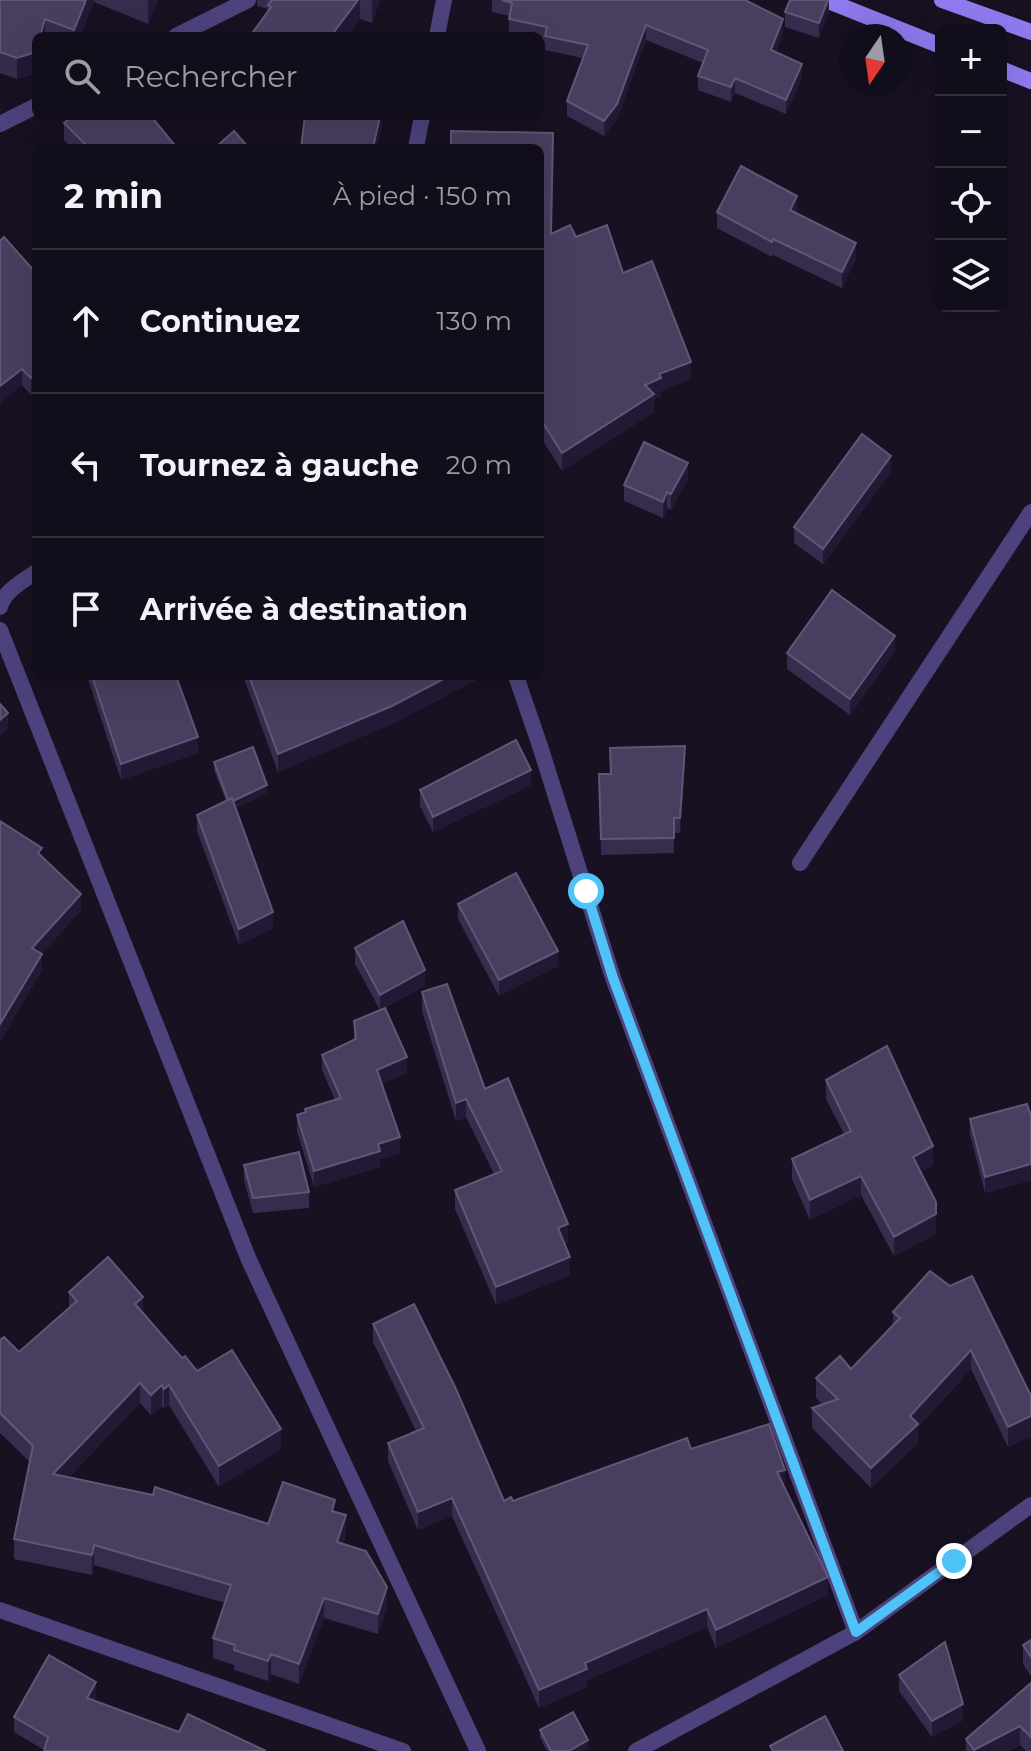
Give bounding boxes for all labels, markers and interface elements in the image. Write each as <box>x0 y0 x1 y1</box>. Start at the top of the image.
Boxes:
north arrow <box>839 24 911 96</box>
map controls <box>935 24 1007 312</box>
button: + <box>935 24 1007 96</box>
search box <box>32 32 544 120</box>
icon: search <box>60 54 104 98</box>
text: Rechercher <box>124 58 298 95</box>
button: − <box>935 96 1007 168</box>
button: locate <box>935 168 1007 240</box>
text: 2 min <box>64 175 163 217</box>
text: À pied · 150 m <box>333 180 512 212</box>
button: layers <box>935 240 1007 312</box>
icon: ahead <box>64 299 108 343</box>
text: Continuez <box>140 303 300 340</box>
text: 130 m <box>436 305 512 337</box>
icon: left <box>64 443 108 487</box>
text: Tournez à gauche <box>140 447 419 484</box>
text: 20 m <box>446 449 512 481</box>
icon: arrive <box>64 587 108 631</box>
text: Arrivée à destination <box>140 591 468 628</box>
route start <box>568 873 604 909</box>
route end <box>936 1543 972 1579</box>

